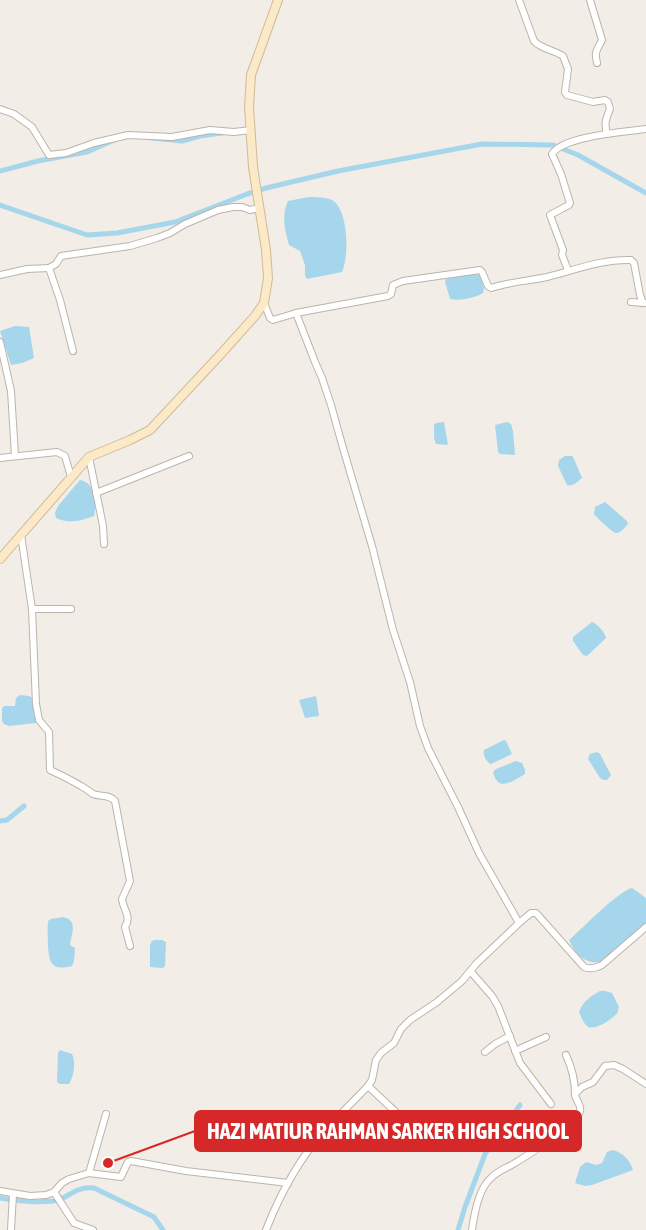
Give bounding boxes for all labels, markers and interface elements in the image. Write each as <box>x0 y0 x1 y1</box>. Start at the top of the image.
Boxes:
callout: HAZI MATIUR RAHMAN SARKER HIGH SCHOOL <box>195 1111 581 1151</box>
text: HAZI MATIUR RAHMAN SARKER HIGH SCHOOL <box>207 1118 570 1144</box>

